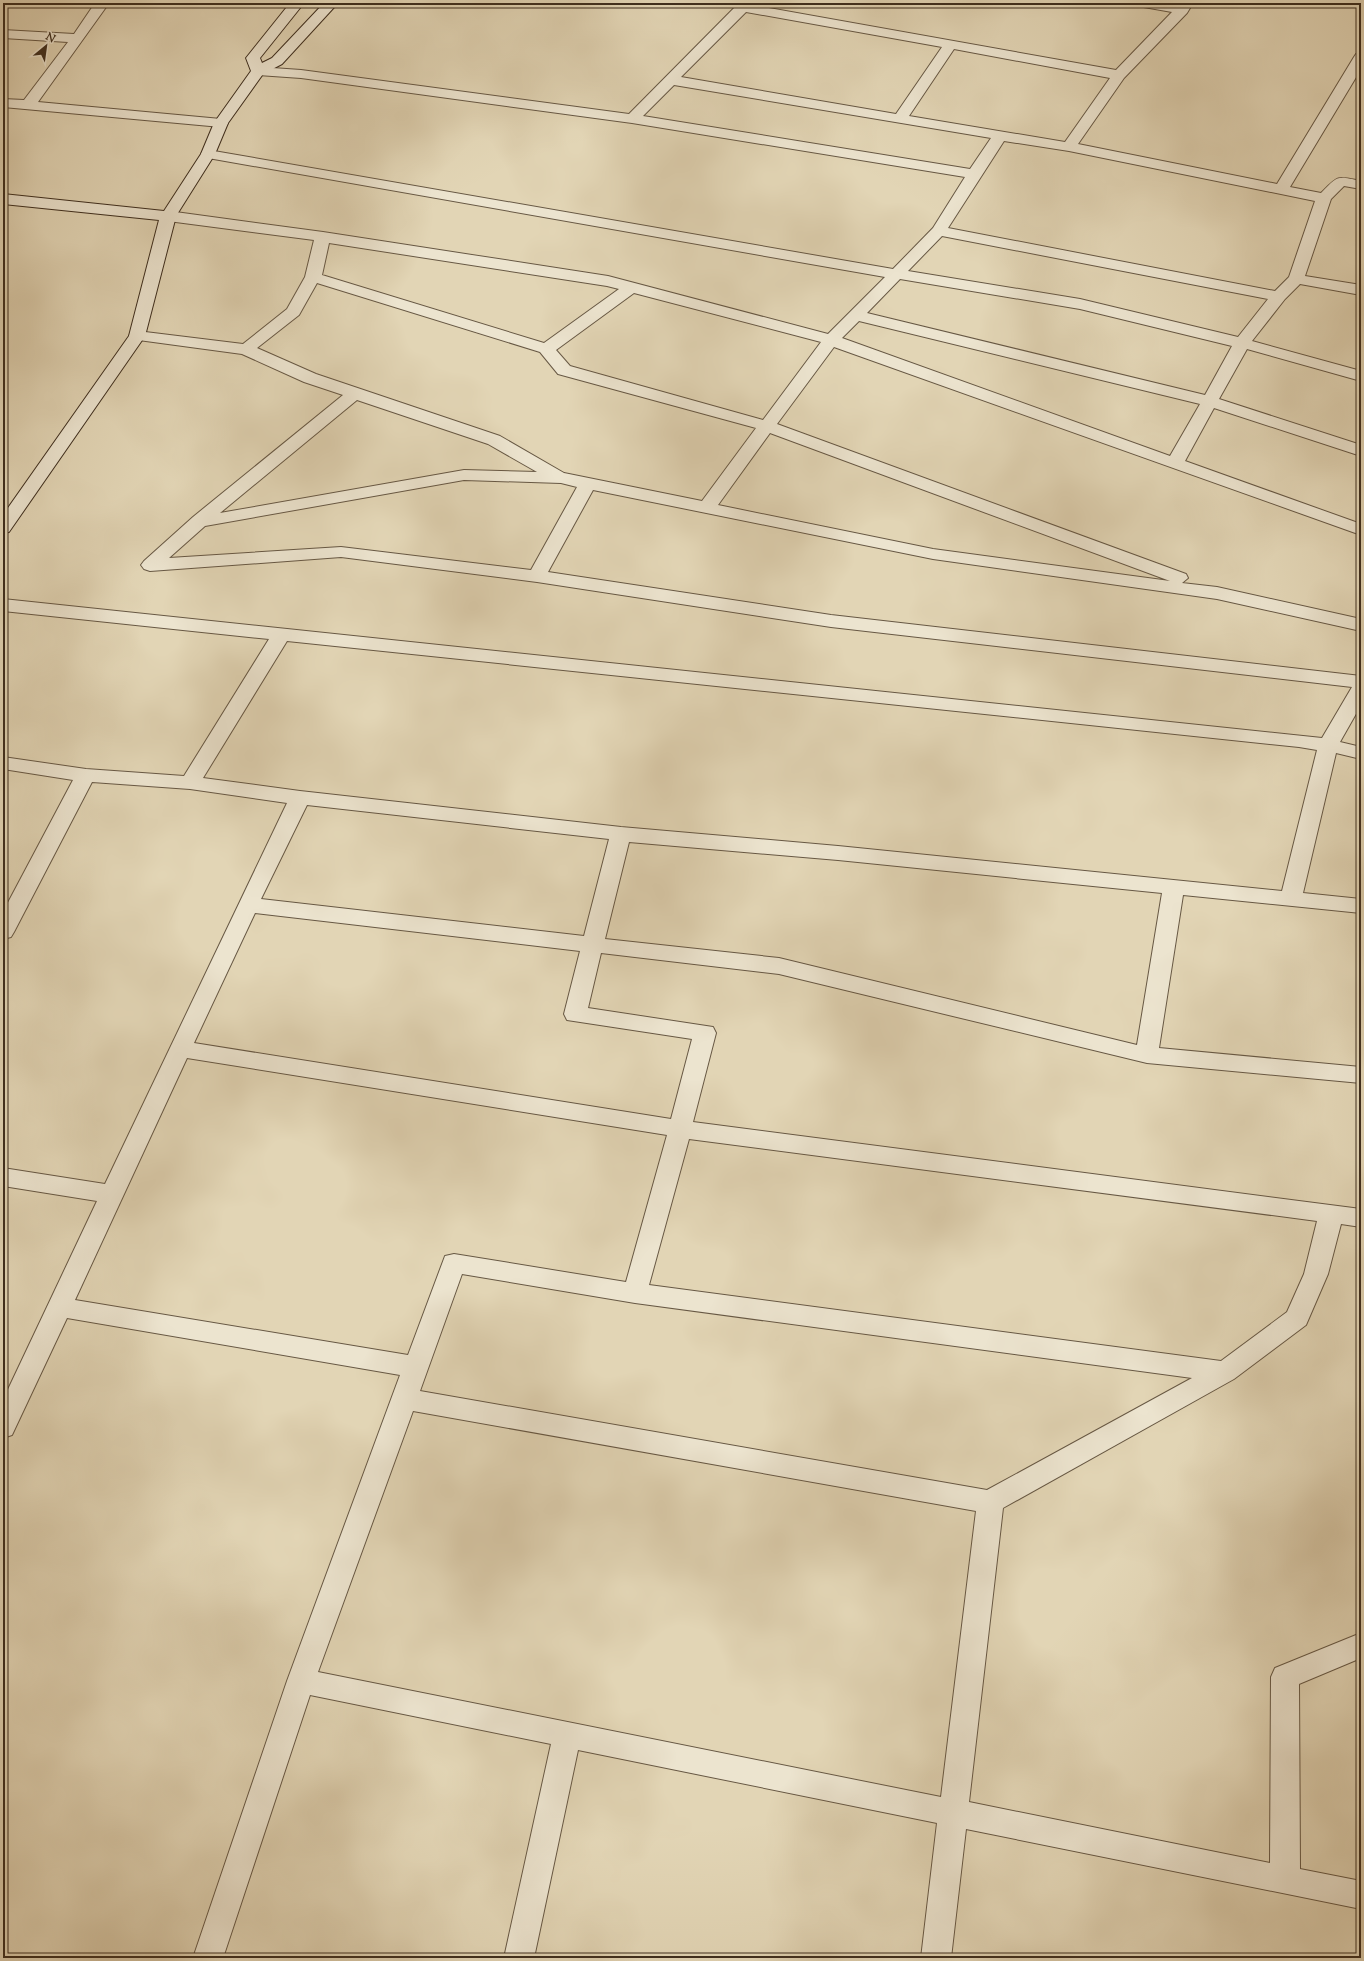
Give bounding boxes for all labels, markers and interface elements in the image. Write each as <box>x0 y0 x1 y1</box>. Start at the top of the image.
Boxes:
north arrow <box>26 26 66 66</box>
text: N <box>42 29 58 47</box>

